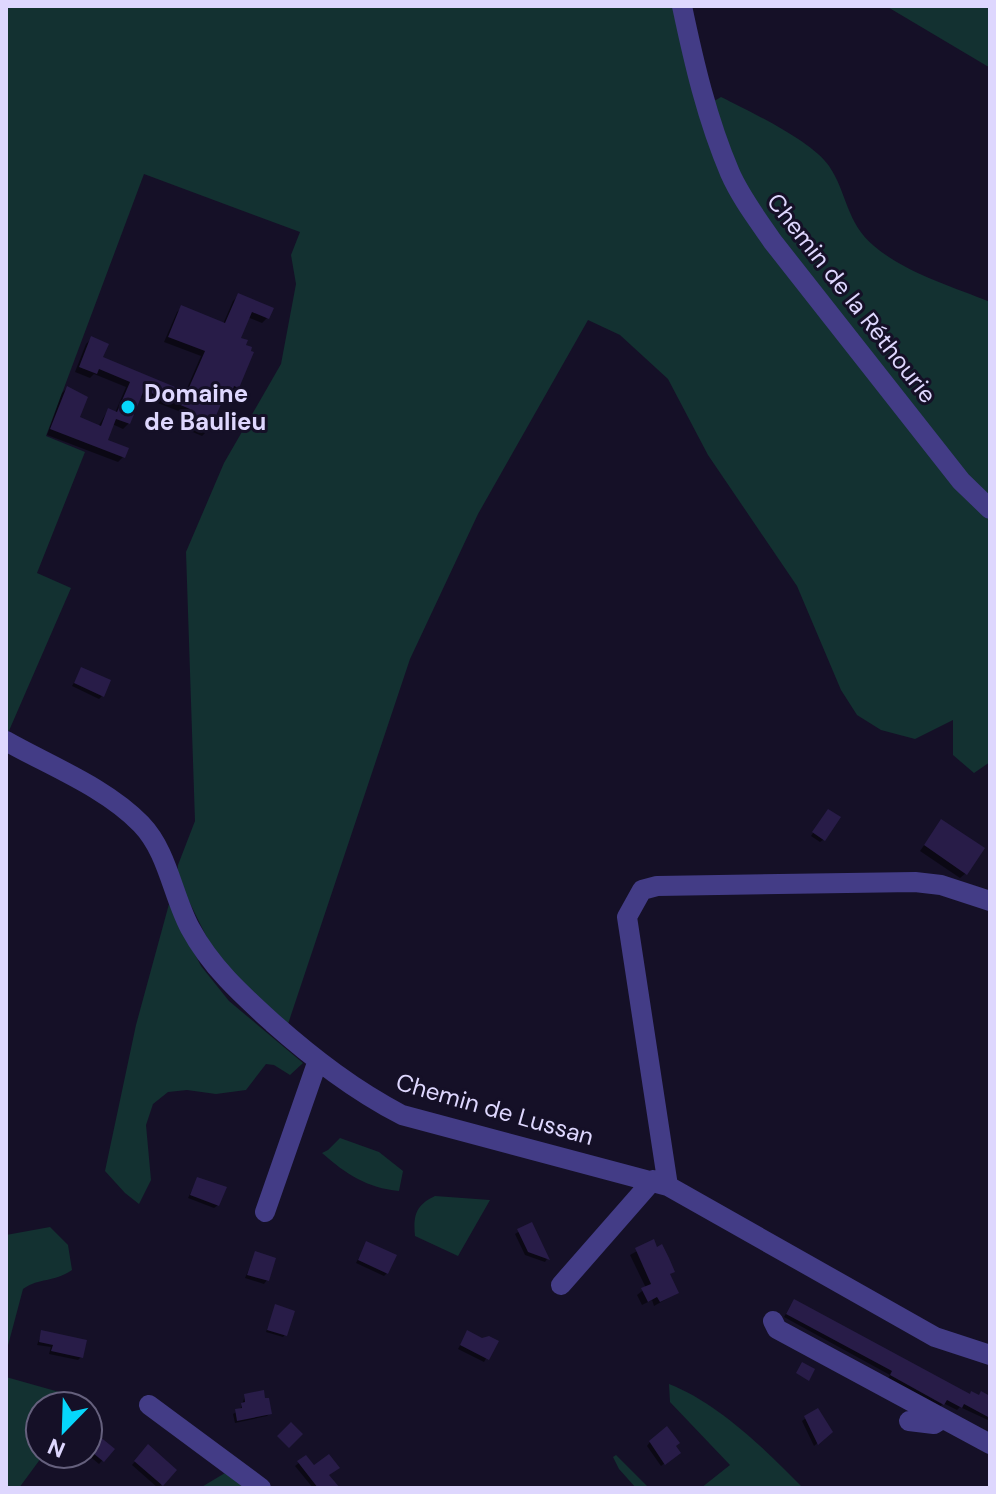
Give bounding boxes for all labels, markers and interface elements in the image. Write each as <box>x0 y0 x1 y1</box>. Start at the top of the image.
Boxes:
street label: Chemin de la Réthourie <box>760 187 944 409</box>
place label: Domaine de Baulieu <box>144 378 266 437</box>
marker: Domaine de Baulieu <box>119 398 137 416</box>
street label: Chemin de Lussan <box>393 1066 597 1152</box>
north arrow <box>24 1390 104 1470</box>
text: N <box>43 1431 69 1464</box>

